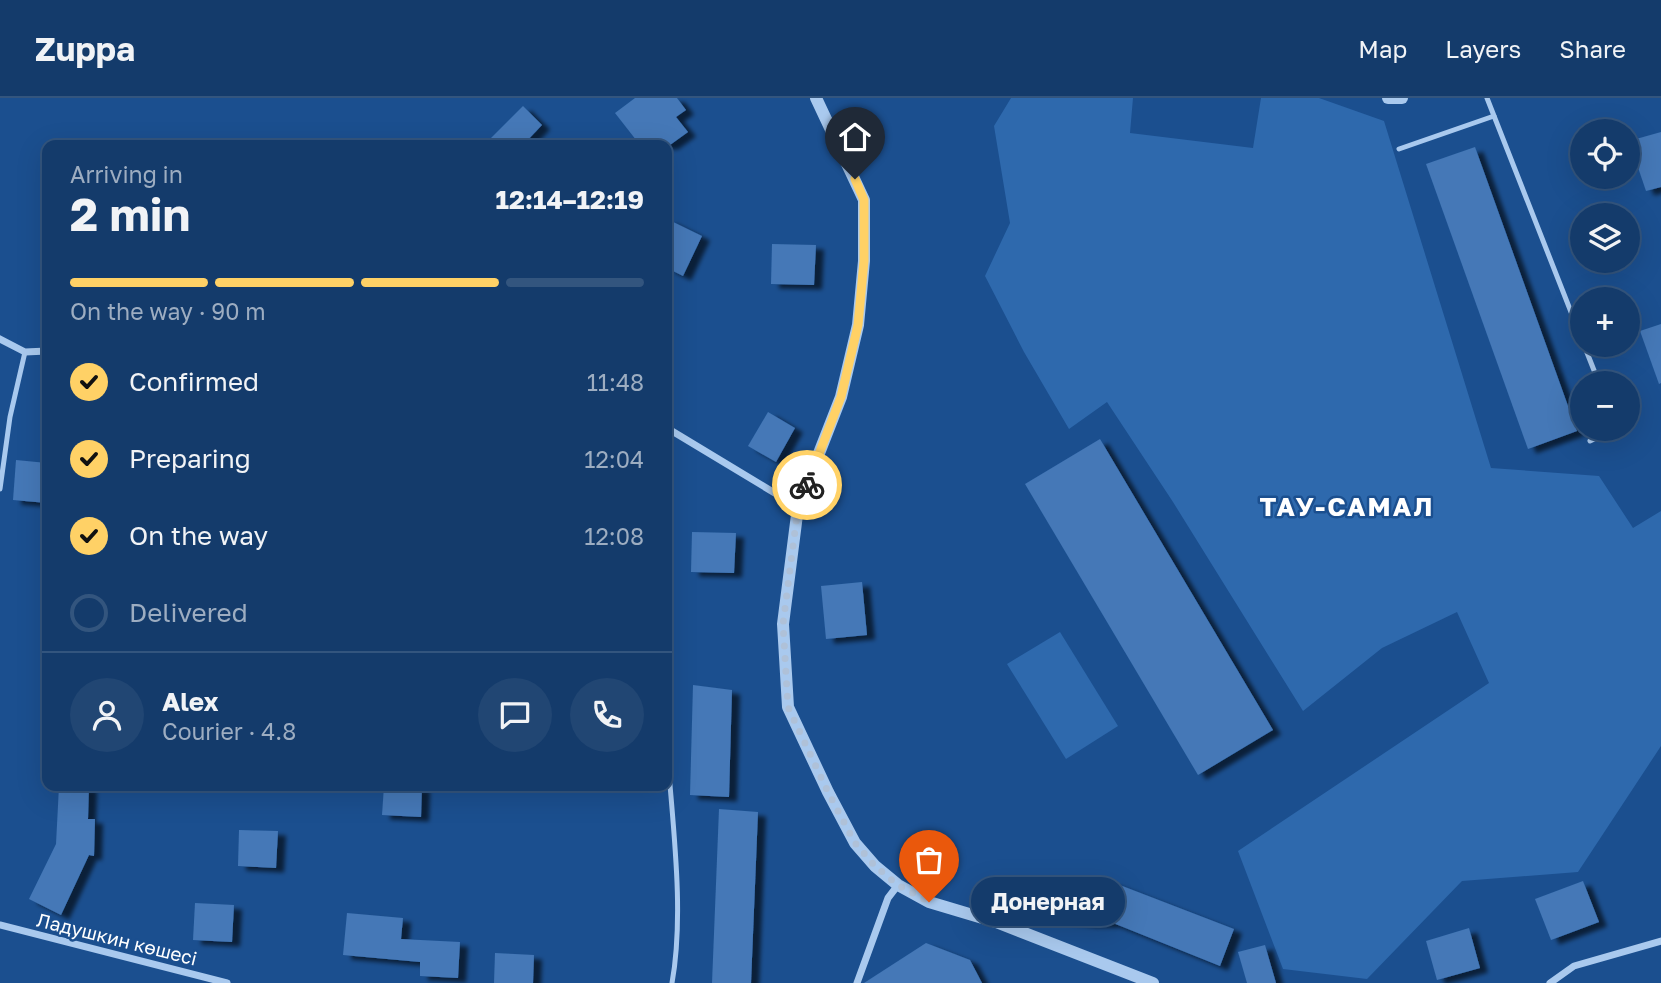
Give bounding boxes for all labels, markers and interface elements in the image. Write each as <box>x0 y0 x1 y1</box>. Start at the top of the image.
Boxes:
text: Zuppa <box>35 29 135 68</box>
text: Map <box>1358 34 1407 63</box>
text: Layers <box>1445 34 1521 63</box>
text: Share <box>1559 34 1626 63</box>
pin <box>825 107 885 179</box>
icon: home <box>836 118 874 156</box>
map controls <box>1570 119 1640 441</box>
button: locate <box>1570 119 1640 189</box>
text: Arriving in <box>70 160 183 188</box>
text: 12:14–12:19 <box>496 184 644 215</box>
text: 2 min <box>70 186 190 241</box>
button: layers <box>1570 203 1640 273</box>
button: + <box>1570 287 1640 357</box>
text: On the way · 90 m <box>70 297 266 325</box>
icon: check <box>70 363 108 401</box>
text: Confirmed <box>129 366 259 397</box>
text: 11:48 <box>587 368 644 396</box>
button: − <box>1570 371 1640 441</box>
icon: check <box>70 440 108 478</box>
text: Preparing <box>129 443 251 474</box>
text: 12:04 <box>584 445 644 473</box>
courier <box>772 450 842 520</box>
icon: bike <box>788 466 826 504</box>
district label: ТАУ-САМАЛ <box>1260 491 1434 522</box>
icon: check <box>70 517 108 555</box>
text: On the way <box>129 520 268 551</box>
text: 12:08 <box>584 522 644 550</box>
text: Delivered <box>129 597 248 628</box>
button: person <box>70 678 144 752</box>
button: chat <box>478 678 552 752</box>
button: phone <box>570 678 644 752</box>
text: Alex <box>162 686 219 717</box>
text: Courier · 4.8 <box>162 717 296 745</box>
pin <box>899 830 959 902</box>
icon: bag <box>910 841 948 879</box>
callout: Донерная <box>971 878 1125 926</box>
text: Донерная <box>991 887 1105 915</box>
street label: Ладушкин көшесі <box>35 907 200 970</box>

